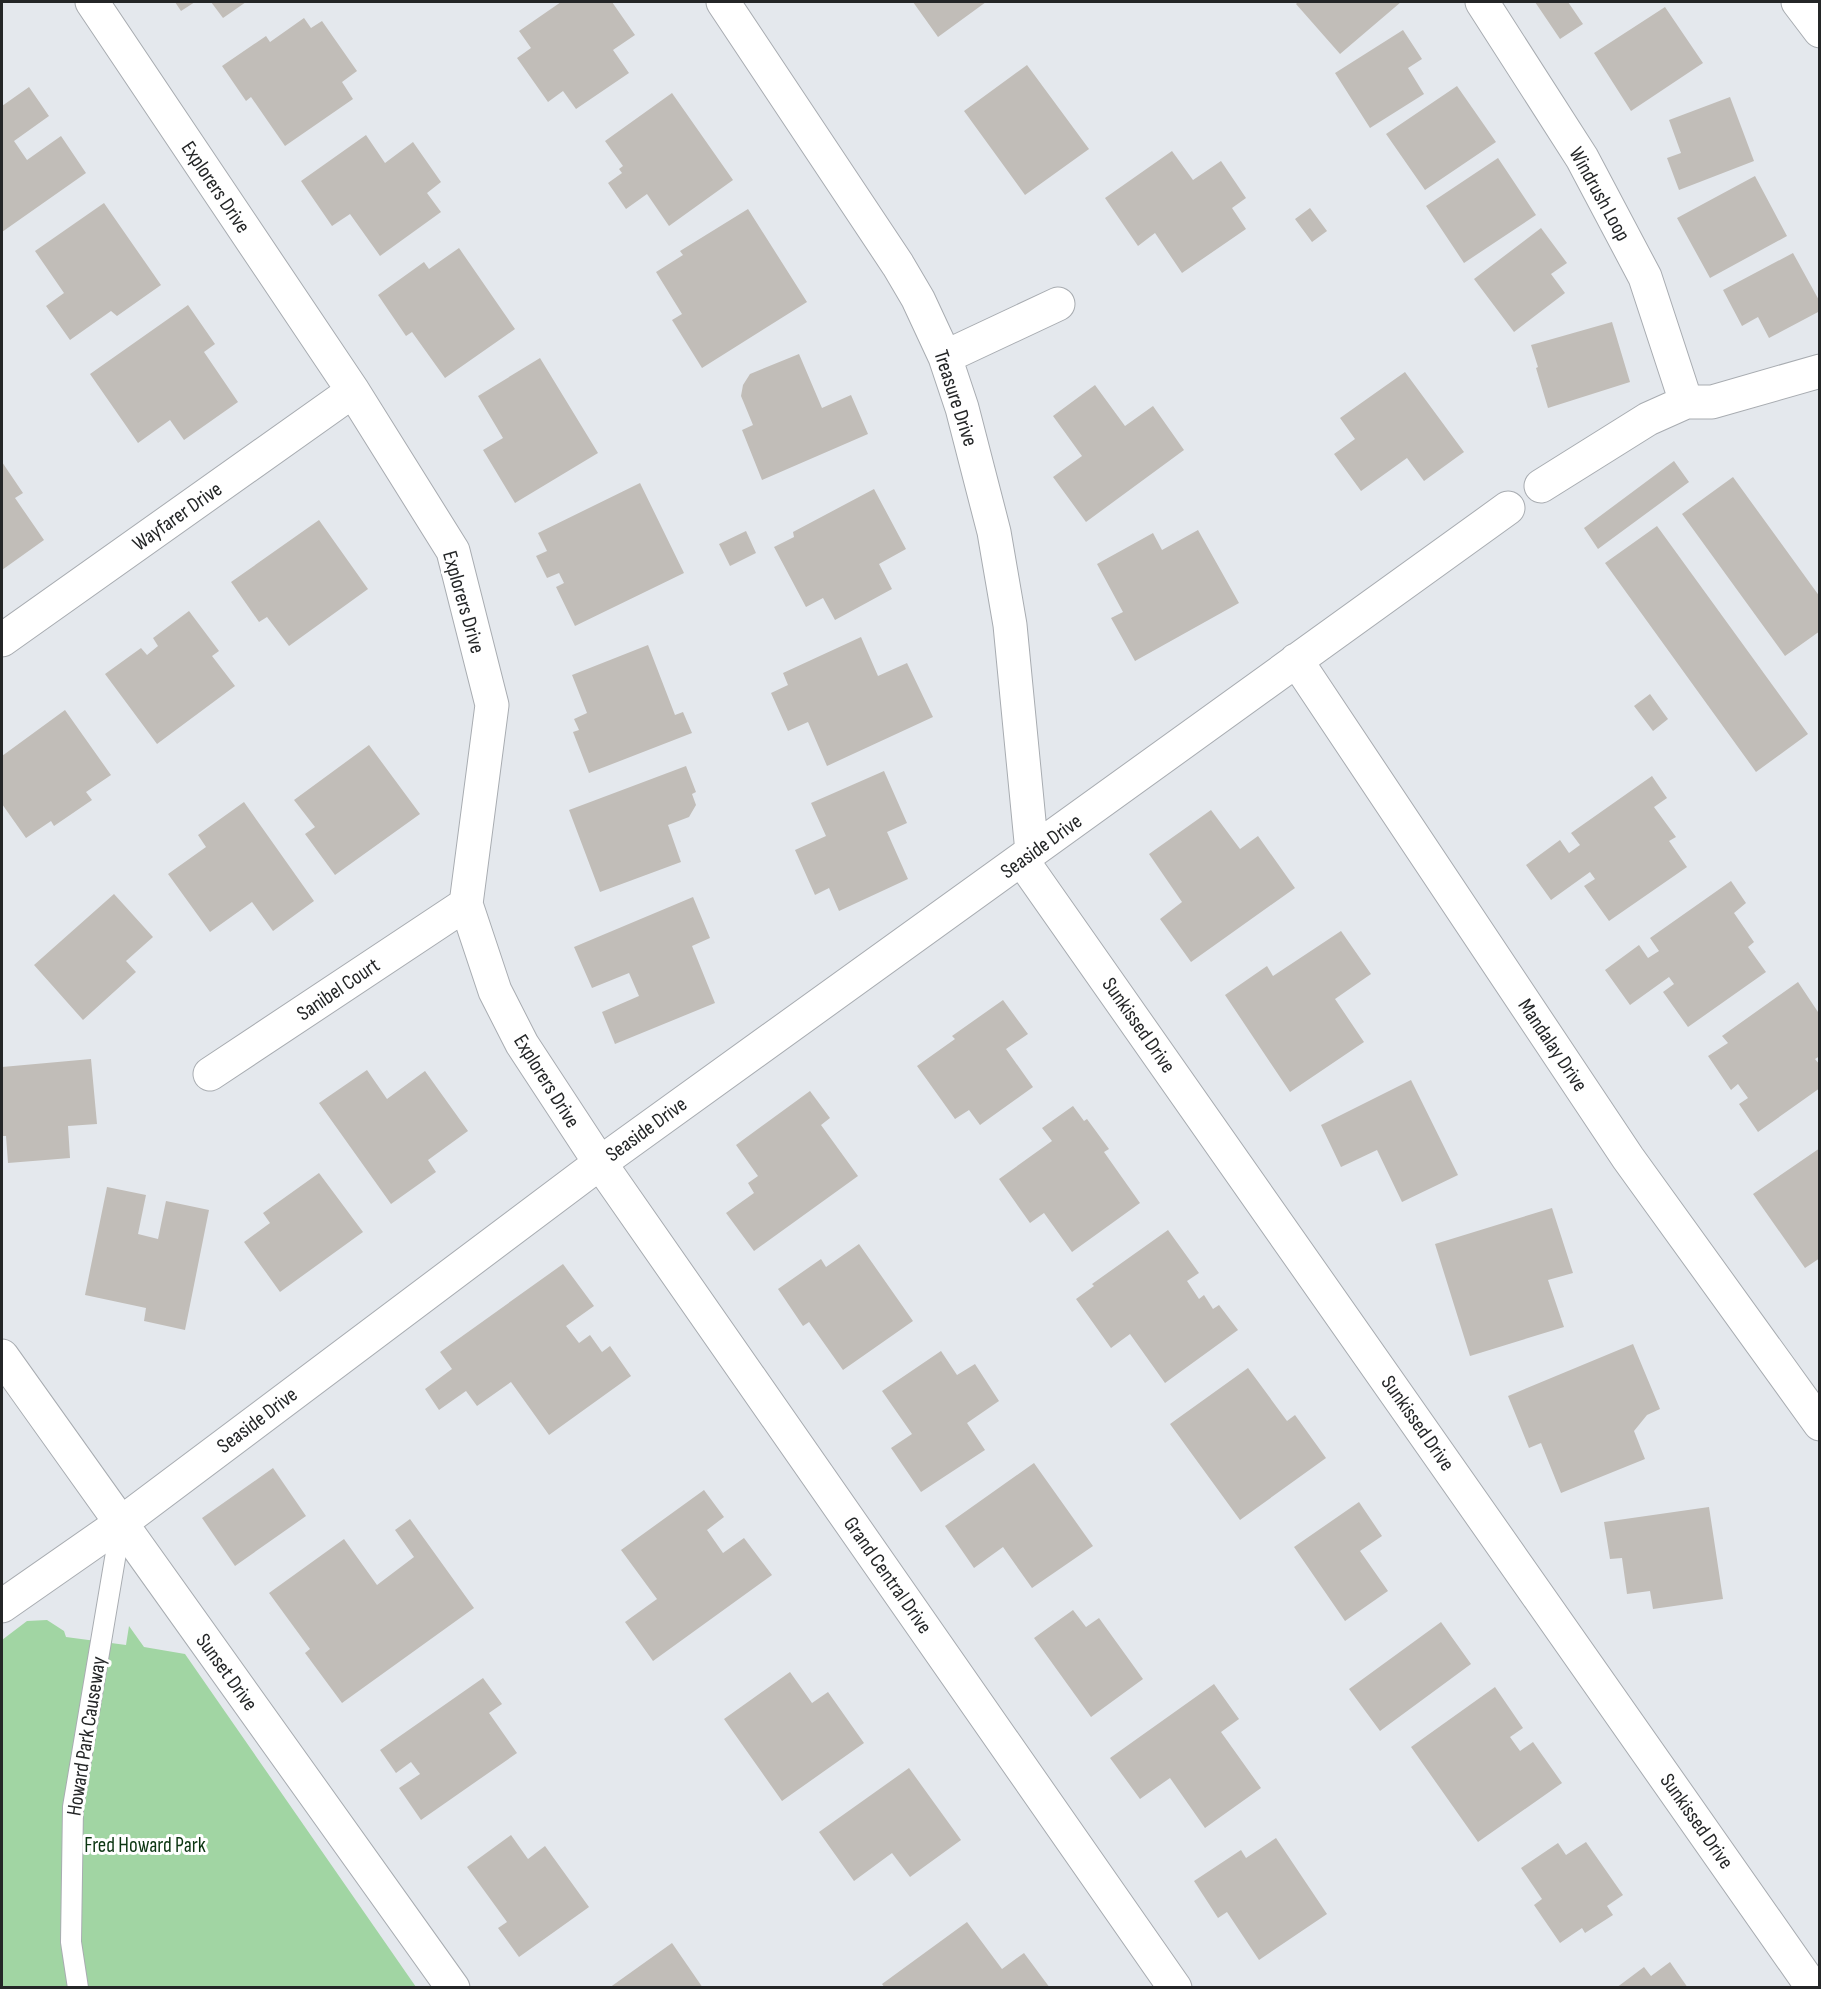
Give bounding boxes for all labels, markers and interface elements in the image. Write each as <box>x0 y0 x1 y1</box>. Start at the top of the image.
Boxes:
street label: Explorers Drive <box>176 137 255 238</box>
street label: Windrush Loop <box>1564 143 1636 246</box>
street label: Treasure Drive <box>928 347 983 449</box>
street label: Wayfarer Drive <box>128 477 227 556</box>
street label: Explorers Drive <box>437 548 490 656</box>
street label: Seaside Drive <box>996 809 1087 884</box>
street label: Sanibel Court <box>292 953 384 1026</box>
street label: Sunkissed Drive <box>1097 973 1181 1078</box>
street label: Mandalay Drive <box>1512 994 1593 1096</box>
street label: Explorers Drive <box>508 1030 585 1133</box>
street label: Seaside Drive <box>601 1092 692 1167</box>
street label: Sunkissed Drive <box>1376 1371 1460 1476</box>
street label: Seaside Drive <box>212 1382 302 1459</box>
street label: Grand Central Drive <box>838 1512 937 1639</box>
street label: Sunset Drive <box>190 1629 263 1716</box>
street label: Howard Park Causeway <box>62 1655 111 1817</box>
street label: Sunkissed Drive <box>1655 1769 1739 1874</box>
park label: Fred Howard Park <box>84 1833 206 1858</box>

